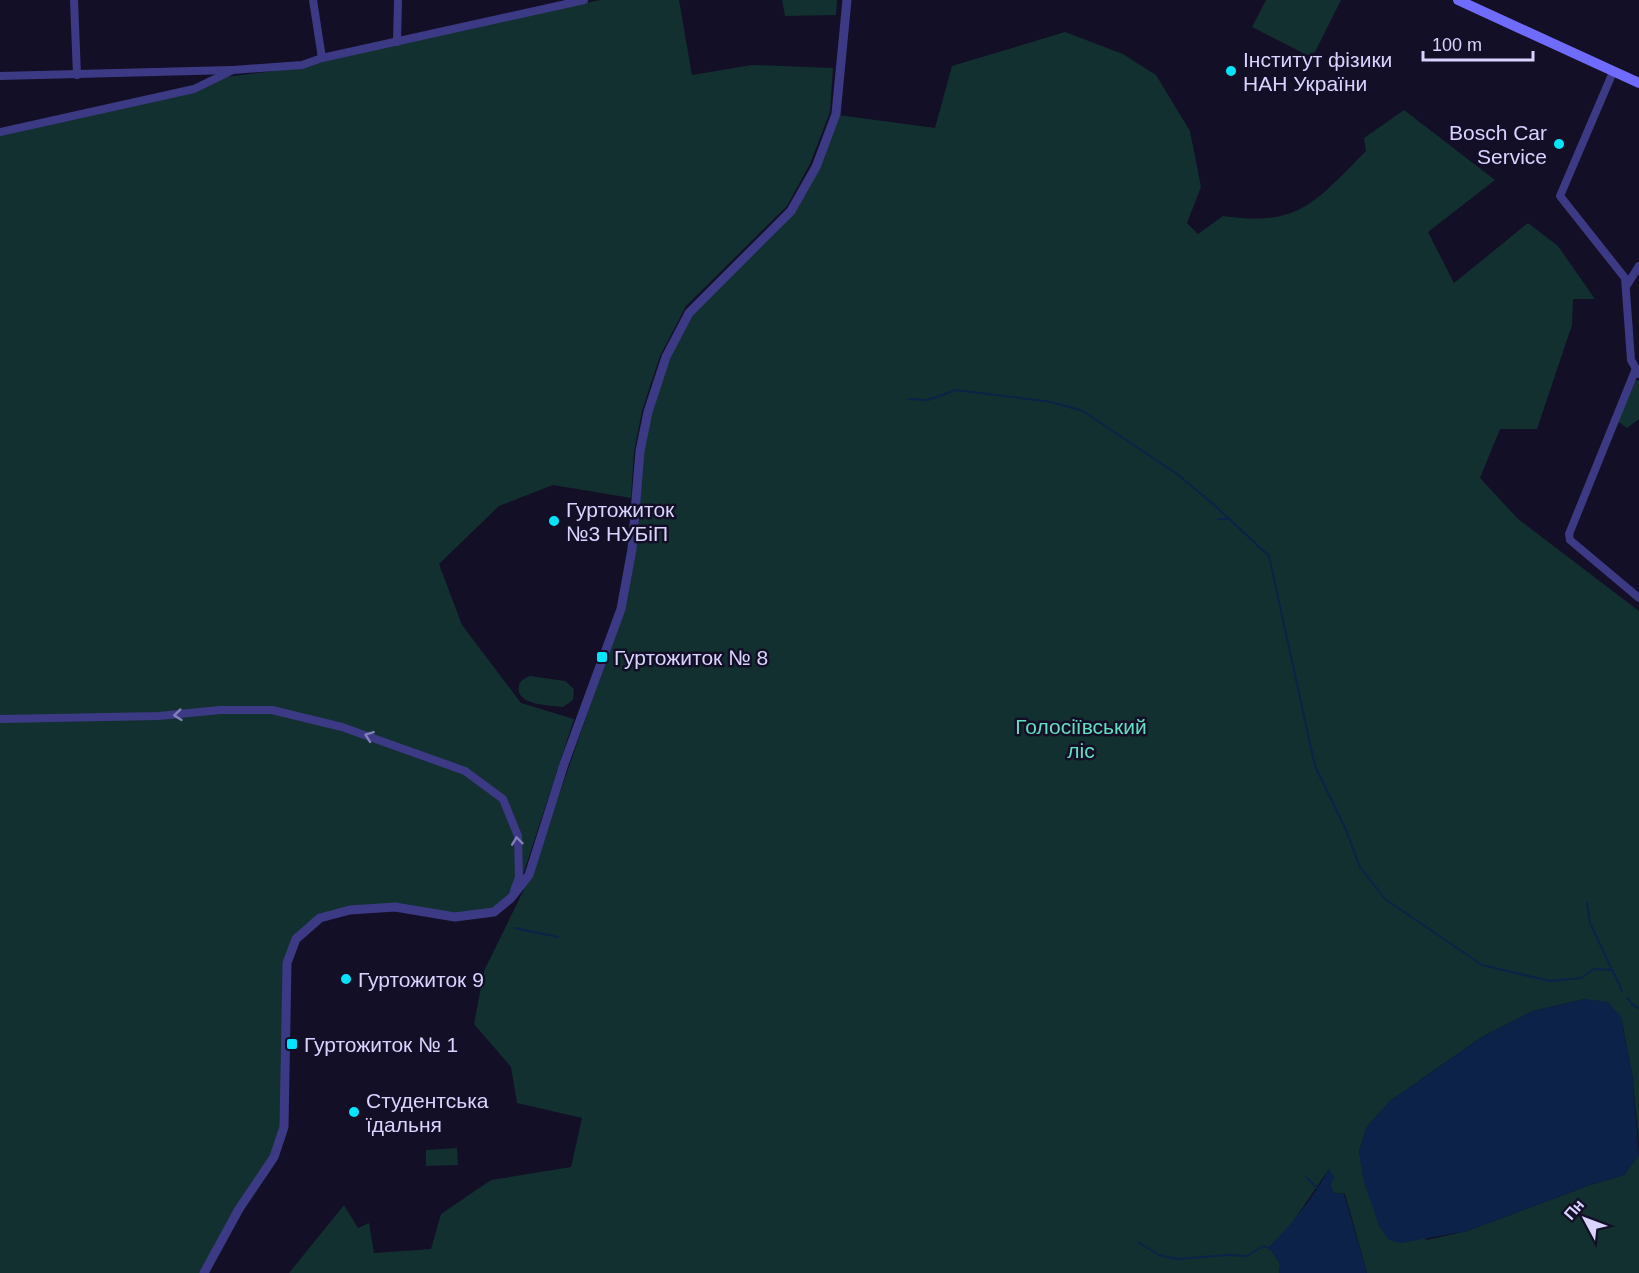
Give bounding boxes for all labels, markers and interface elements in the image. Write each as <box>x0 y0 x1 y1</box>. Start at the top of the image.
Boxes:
scale bar <box>1423 24 1532 62</box>
text: 100 m <box>1432 35 1482 55</box>
place label: Інститут фізики НАН України <box>1243 48 1392 95</box>
marker: Інститут фізики НАН України <box>1224 64 1238 78</box>
place label: Bosch Car Service <box>1449 121 1547 168</box>
marker: Bosch Car Service <box>1552 137 1566 151</box>
place label: Гуртожиток №3 НУБіП <box>566 498 675 545</box>
marker: Гуртожиток №3 НУБіП <box>547 514 561 528</box>
place label: Гуртожиток № 8 <box>614 646 768 669</box>
marker: Гуртожиток № 8 <box>595 650 609 664</box>
one-way arrow <box>173 708 182 721</box>
park label: Голосіївський ліс <box>1015 715 1147 762</box>
one-way arrow <box>364 731 374 744</box>
one-way arrow <box>512 836 524 846</box>
place label: Гуртожиток 9 <box>358 968 484 991</box>
marker: Гуртожиток 9 <box>339 972 353 986</box>
place label: Гуртожиток № 1 <box>304 1033 458 1056</box>
marker: Гуртожиток № 1 <box>285 1037 299 1051</box>
place label: Студентська їдальня <box>365 1089 489 1136</box>
marker: Студентська їдальня <box>347 1105 361 1119</box>
north arrow <box>1555 1189 1615 1249</box>
text: Пн <box>1561 1196 1587 1223</box>

